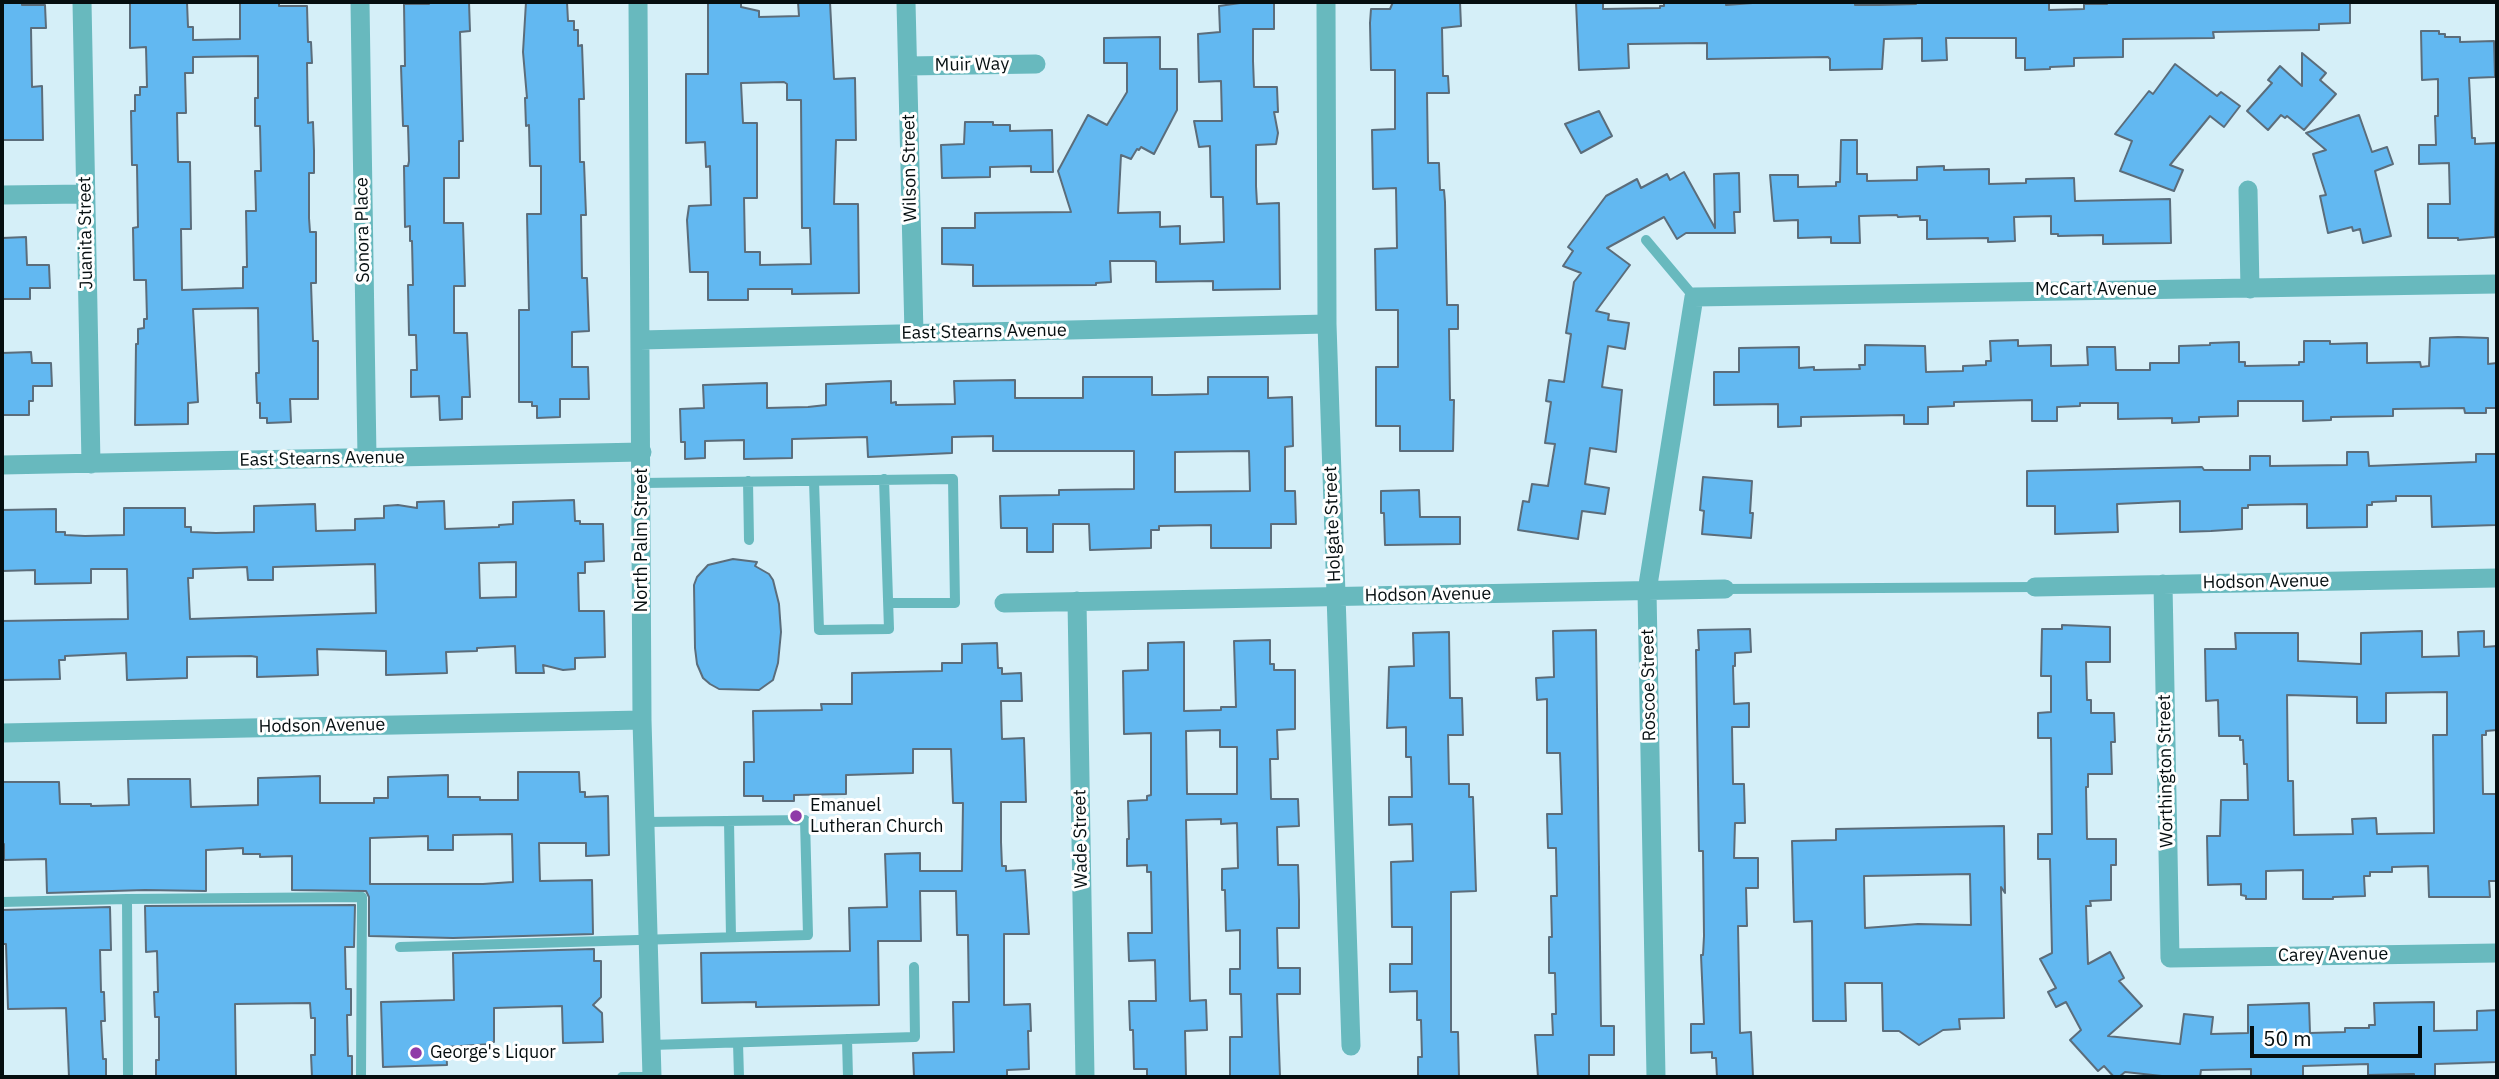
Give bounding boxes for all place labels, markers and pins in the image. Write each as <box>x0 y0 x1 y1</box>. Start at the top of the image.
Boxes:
place label: Emanuel Lutheran Church <box>810 795 944 838</box>
marker: Emanuel Lutheran Church <box>788 808 804 824</box>
place label: George's Liquor <box>430 1042 556 1064</box>
marker: George's Liquor <box>408 1045 424 1061</box>

